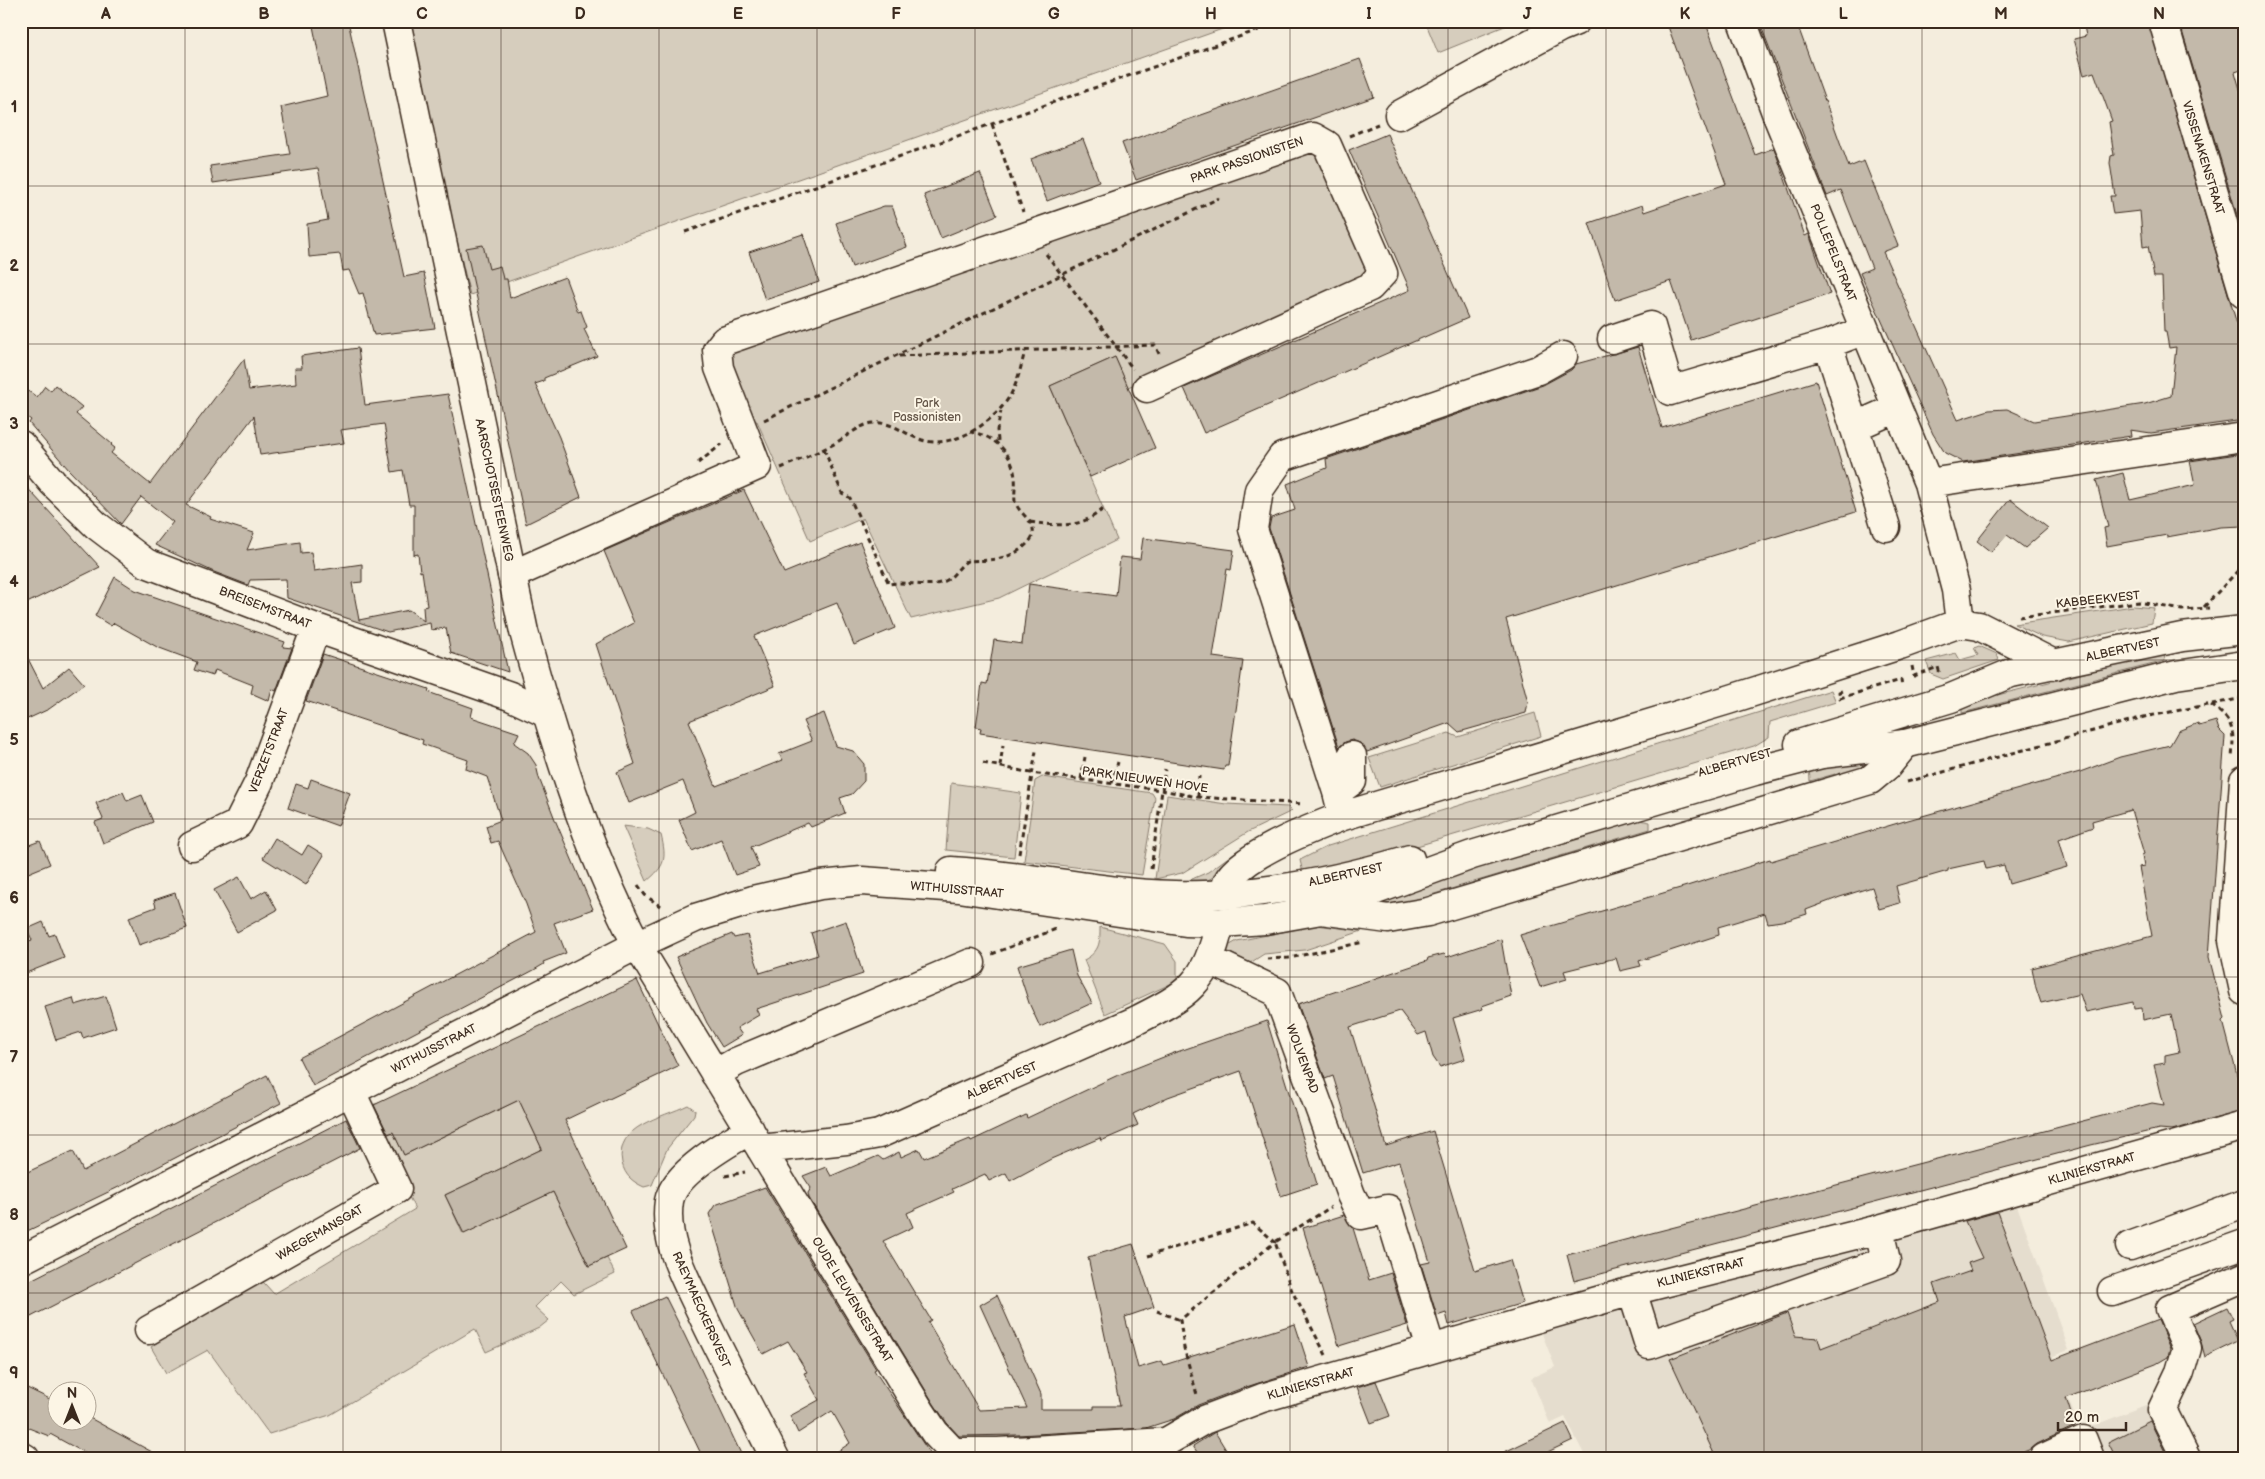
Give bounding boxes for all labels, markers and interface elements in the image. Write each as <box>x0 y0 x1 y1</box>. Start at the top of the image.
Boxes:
text: A <box>100 5 111 24</box>
text: B <box>258 5 270 24</box>
text: C <box>416 5 428 24</box>
text: D <box>574 5 586 24</box>
text: E <box>733 5 743 24</box>
text: F <box>891 5 901 24</box>
text: G <box>1048 5 1060 24</box>
text: H <box>1205 5 1217 24</box>
text: I <box>1366 5 1372 24</box>
text: J <box>1523 5 1532 24</box>
text: K <box>1680 5 1691 24</box>
text: L <box>1838 5 1848 24</box>
text: M <box>1994 5 2008 24</box>
text: N <box>2153 5 2165 24</box>
text: 1 <box>11 98 17 117</box>
street label: VISSENAKENSTRAAT <box>2179 99 2228 217</box>
street label: PARK PASSIONISTEN <box>1188 134 1306 186</box>
street label: POLLEPELSTRAAT <box>1807 202 1860 305</box>
text: 2 <box>9 257 19 276</box>
park label: Park Passionisten <box>893 396 961 425</box>
text: 3 <box>9 415 19 434</box>
street label: AARSCHOTSESTEENWEG <box>472 417 516 563</box>
text: 4 <box>9 573 19 592</box>
street label: BREISEMSTRAAT <box>217 584 314 633</box>
street label: KABBEEKVEST <box>2055 588 2142 612</box>
street label: ALBERTVEST <box>2084 635 2162 665</box>
street label: VERZETSTRAAT <box>246 706 292 796</box>
text: 5 <box>9 731 19 750</box>
street label: ALBERTVEST <box>1697 745 1774 781</box>
street label: PARK NIEUWEN HOVE <box>1081 764 1209 796</box>
street label: ALBERTVEST <box>1307 860 1385 890</box>
street label: WITHUISSTRAAT <box>910 878 1005 902</box>
text: 6 <box>9 889 19 908</box>
street label: WITHUISSTRAAT <box>389 1021 480 1077</box>
street label: WOLVENPAD <box>1283 1022 1322 1096</box>
text: 7 <box>10 1048 19 1067</box>
street label: ALBERTVEST <box>964 1058 1040 1103</box>
street label: KLINIEKSTRAAT <box>2047 1149 2138 1189</box>
street label: WAEGEMANSGAT <box>274 1202 367 1264</box>
text: 8 <box>9 1206 19 1225</box>
street label: OUDE LEUVENSESTRAAT <box>808 1234 896 1366</box>
street label: RAEYMAECKERSVEST <box>669 1249 734 1371</box>
street label: KLINIEKSTRAAT <box>1655 1255 1747 1291</box>
text: 9 <box>9 1364 19 1383</box>
street label: KLINIEKSTRAAT <box>1266 1364 1357 1404</box>
north arrow <box>48 1382 98 1432</box>
text: N <box>67 1385 77 1402</box>
scale bar <box>2058 1399 2125 1431</box>
text: 20 m <box>2065 1408 2099 1427</box>

